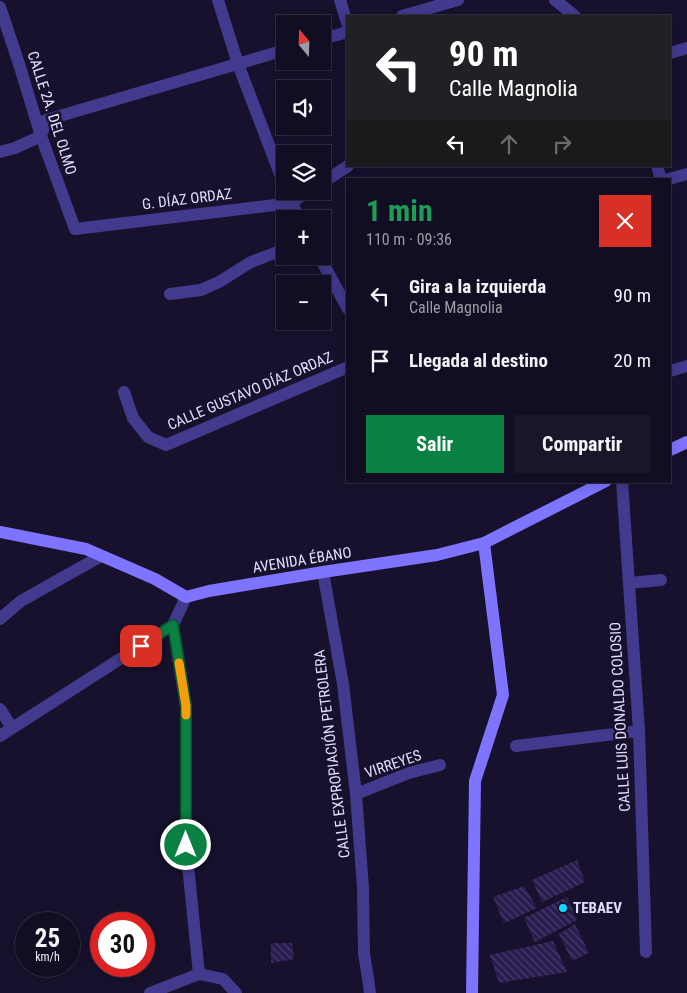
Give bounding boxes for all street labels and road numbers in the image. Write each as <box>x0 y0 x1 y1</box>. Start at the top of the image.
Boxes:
street label: CALLE 2A. DEL OLMO <box>24 49 80 177</box>
street label: G. DÍAZ ORDAZ <box>141 185 233 213</box>
street label: CALLE GUSTAVO DÍAZ ORDAZ <box>165 348 335 434</box>
street label: AVENIDA ÉBANO <box>251 543 353 577</box>
street label: CALLE LUIS DONALDO COLOSIO <box>606 622 634 812</box>
street label: CALLE EXPROPIACIÓN PETROLERA <box>310 648 354 859</box>
street label: VIRREYES <box>362 746 424 782</box>

